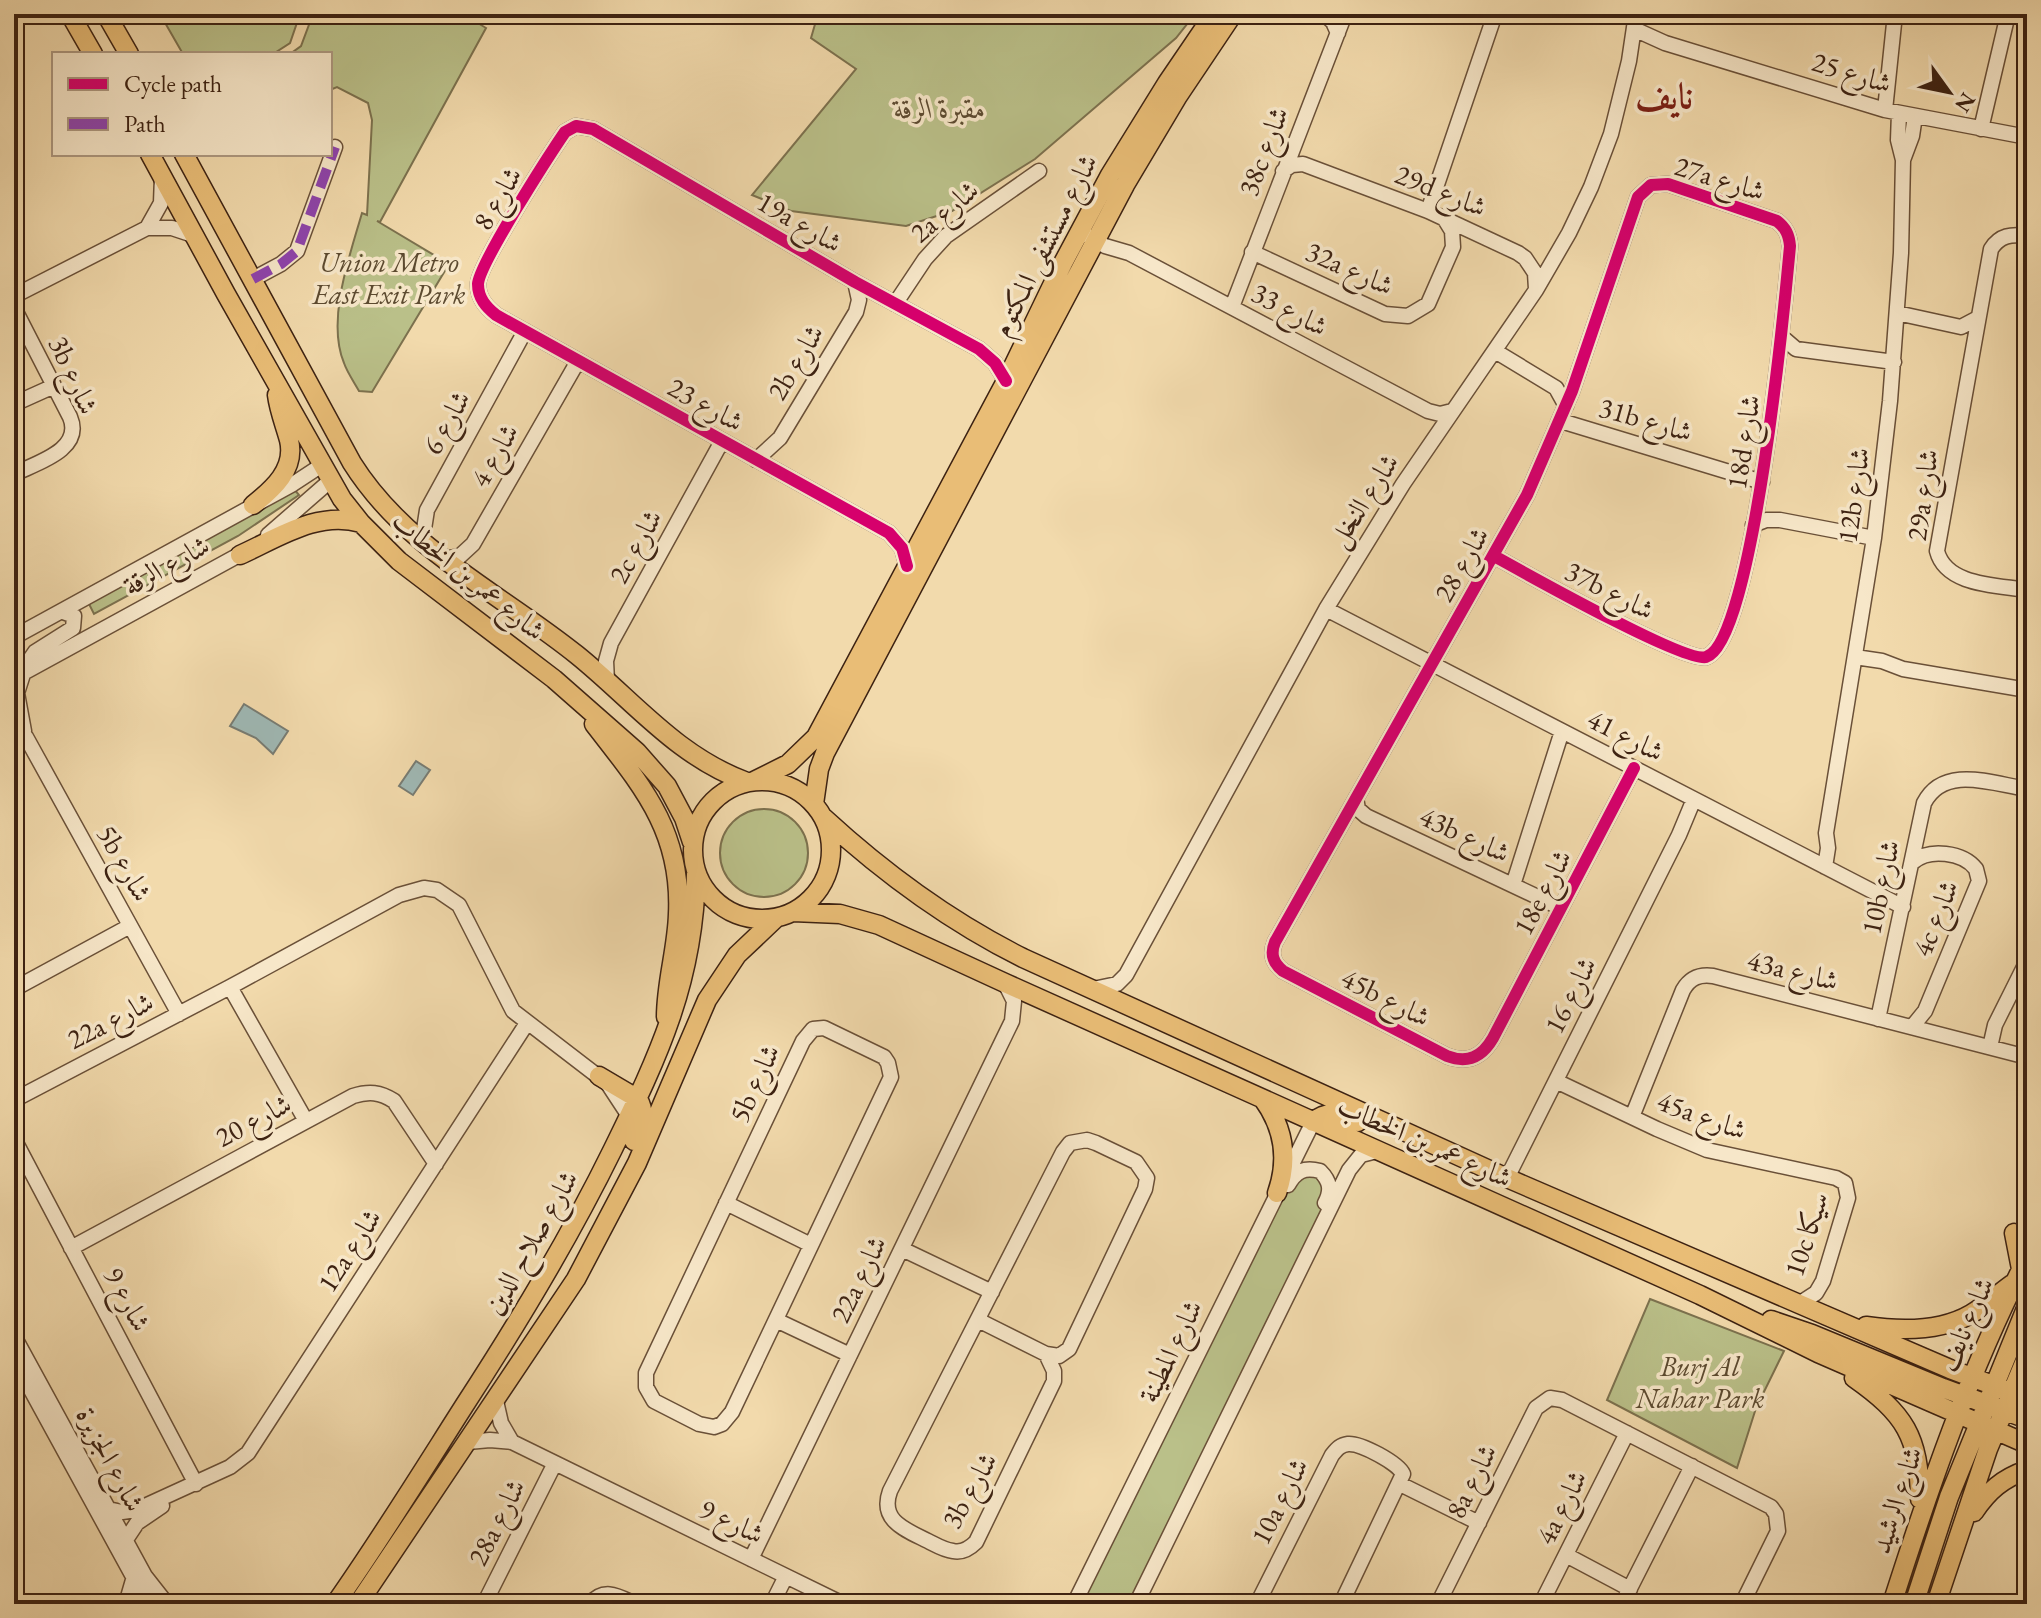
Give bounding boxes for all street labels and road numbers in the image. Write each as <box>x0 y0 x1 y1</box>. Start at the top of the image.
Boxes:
street label: شارع 25 <box>1806 43 1896 107</box>
street label: 38c شارع <box>1230 101 1302 203</box>
street label: 27a شارع <box>1669 147 1769 214</box>
street label: شارع مستشفى المكتوم <box>983 148 1112 345</box>
street label: 29d شارع <box>1388 155 1492 230</box>
street label: شارع 8 <box>464 160 535 239</box>
street label: 2a شارع <box>902 172 990 255</box>
street label: 19a شارع <box>748 183 849 266</box>
street label: 32a شارع <box>1298 233 1399 309</box>
street label: شارع 33 <box>1243 274 1334 349</box>
street label: 2b شارع <box>758 318 837 410</box>
street label: 3b شارع <box>35 330 107 422</box>
street label: شارع 23 <box>659 369 750 445</box>
street label: شارع 6 <box>414 384 483 463</box>
street label: 31b شارع <box>1593 389 1697 455</box>
street label: 18d شارع <box>1718 392 1774 493</box>
street label: شارع 4 <box>461 417 532 496</box>
street label: 12b شارع <box>1829 445 1883 546</box>
street label: شارع النخل <box>1319 446 1412 557</box>
street label: 29a شارع <box>1898 447 1952 544</box>
street label: شارع عمر بن الخطاب <box>381 502 553 653</box>
street label: 2c شارع <box>600 503 675 592</box>
street label: شارع 28 <box>1425 520 1502 611</box>
street label: شارع الرقة <box>116 527 218 609</box>
street label: 37b شارع <box>1557 552 1661 633</box>
street label: شارع 41 <box>1579 701 1670 775</box>
street label: 43b شارع <box>1412 798 1516 876</box>
street label: 5b شارع <box>84 818 161 911</box>
street label: 10b شارع <box>1852 837 1913 939</box>
street label: 18e شارع <box>1505 843 1585 944</box>
street label: 4c شارع <box>1904 875 1972 964</box>
street label: 43a شارع <box>1742 941 1842 1004</box>
street label: شارع 16 <box>1536 951 1610 1042</box>
street label: 45b شارع <box>1333 959 1437 1040</box>
street label: 22a شارع <box>61 983 162 1062</box>
street label: 5b شارع <box>720 1038 793 1130</box>
street label: 45a شارع <box>1650 1082 1752 1153</box>
street label: شارع 20 <box>209 1085 300 1160</box>
street label: شارع عمر بن الخطاب <box>1330 1086 1518 1201</box>
street label: شارع صلاح الدين <box>474 1163 593 1325</box>
street label: 10c سيكا <box>1775 1187 1837 1281</box>
street label: 12a شارع <box>309 1202 394 1302</box>
street label: 22a شارع <box>822 1230 900 1331</box>
street label: شارع 9 <box>91 1261 160 1340</box>
street label: شارع نايف <box>1928 1271 2007 1379</box>
street label: شارع المطينة <box>1130 1294 1216 1411</box>
street label: شارع الجزيرة <box>63 1400 154 1520</box>
street label: 8a شارع <box>1437 1438 1510 1527</box>
street label: شارع الرشيد <box>1862 1442 1936 1560</box>
street label: 3b شارع <box>933 1445 1010 1538</box>
street label: 10a شارع <box>1242 1452 1321 1553</box>
street label: 4a شارع <box>1527 1464 1600 1553</box>
street label: 28a شارع <box>459 1473 538 1574</box>
street label: شارع 9 <box>691 1490 770 1557</box>

